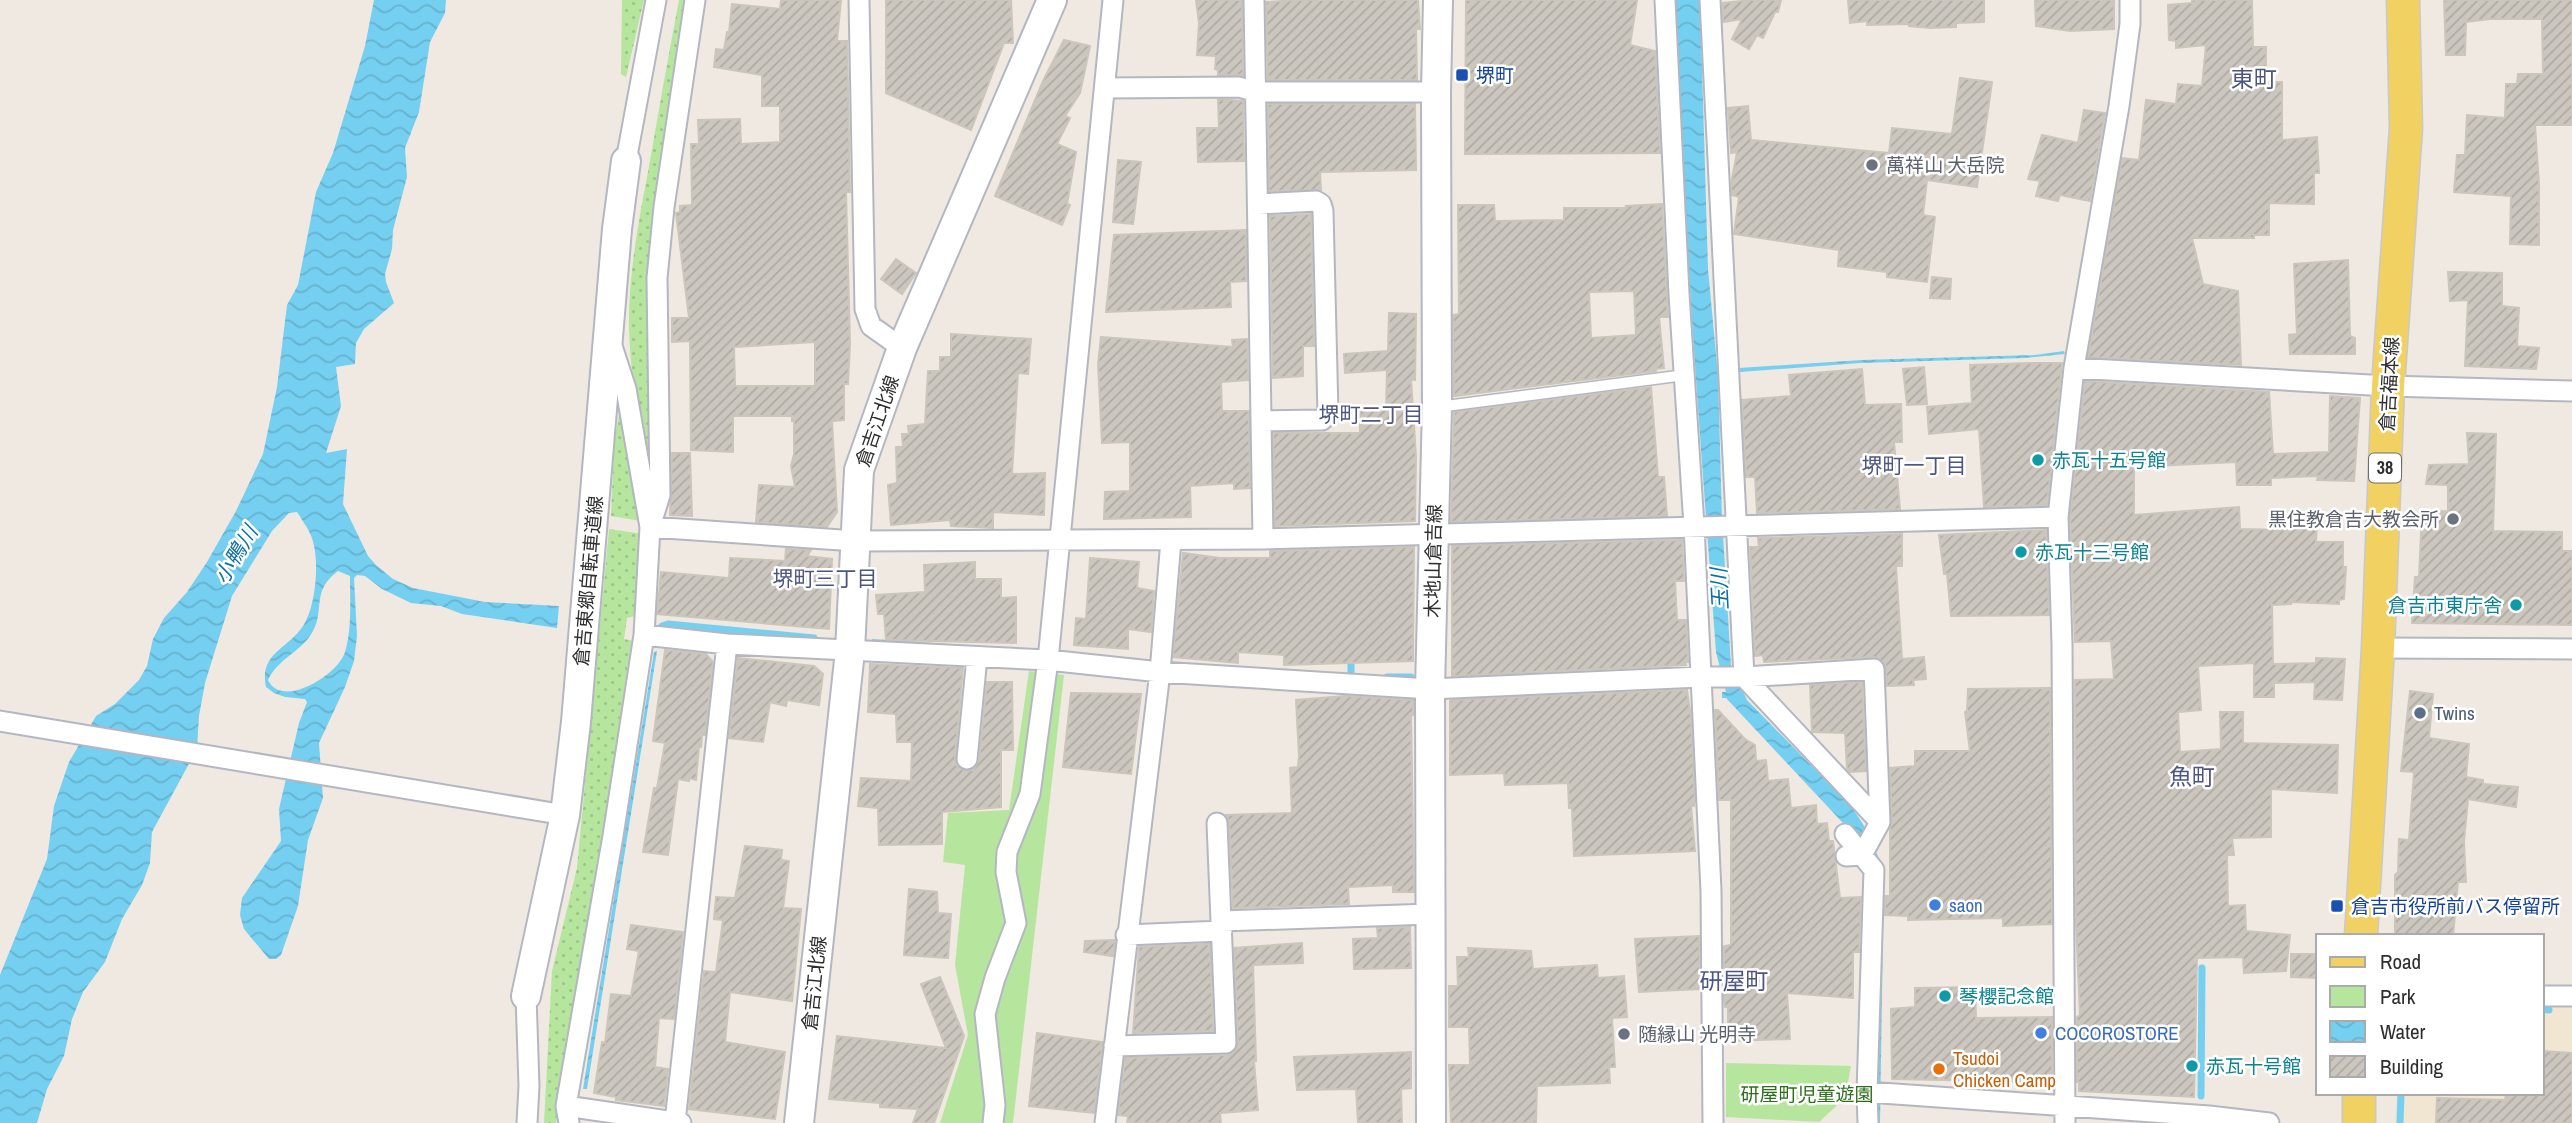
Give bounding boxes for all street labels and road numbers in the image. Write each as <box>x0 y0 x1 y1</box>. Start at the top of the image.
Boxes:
street label: 倉吉福本線 <box>2374 336 2404 432</box>
street label: 倉吉江北線 <box>849 372 905 470</box>
road number: 38 <box>2369 454 2401 482</box>
street label: 倉吉東郷自転車道線 <box>568 495 608 667</box>
street label: 木地山倉吉線 <box>1419 504 1447 618</box>
street label: 倉吉江北線 <box>796 934 832 1032</box>

